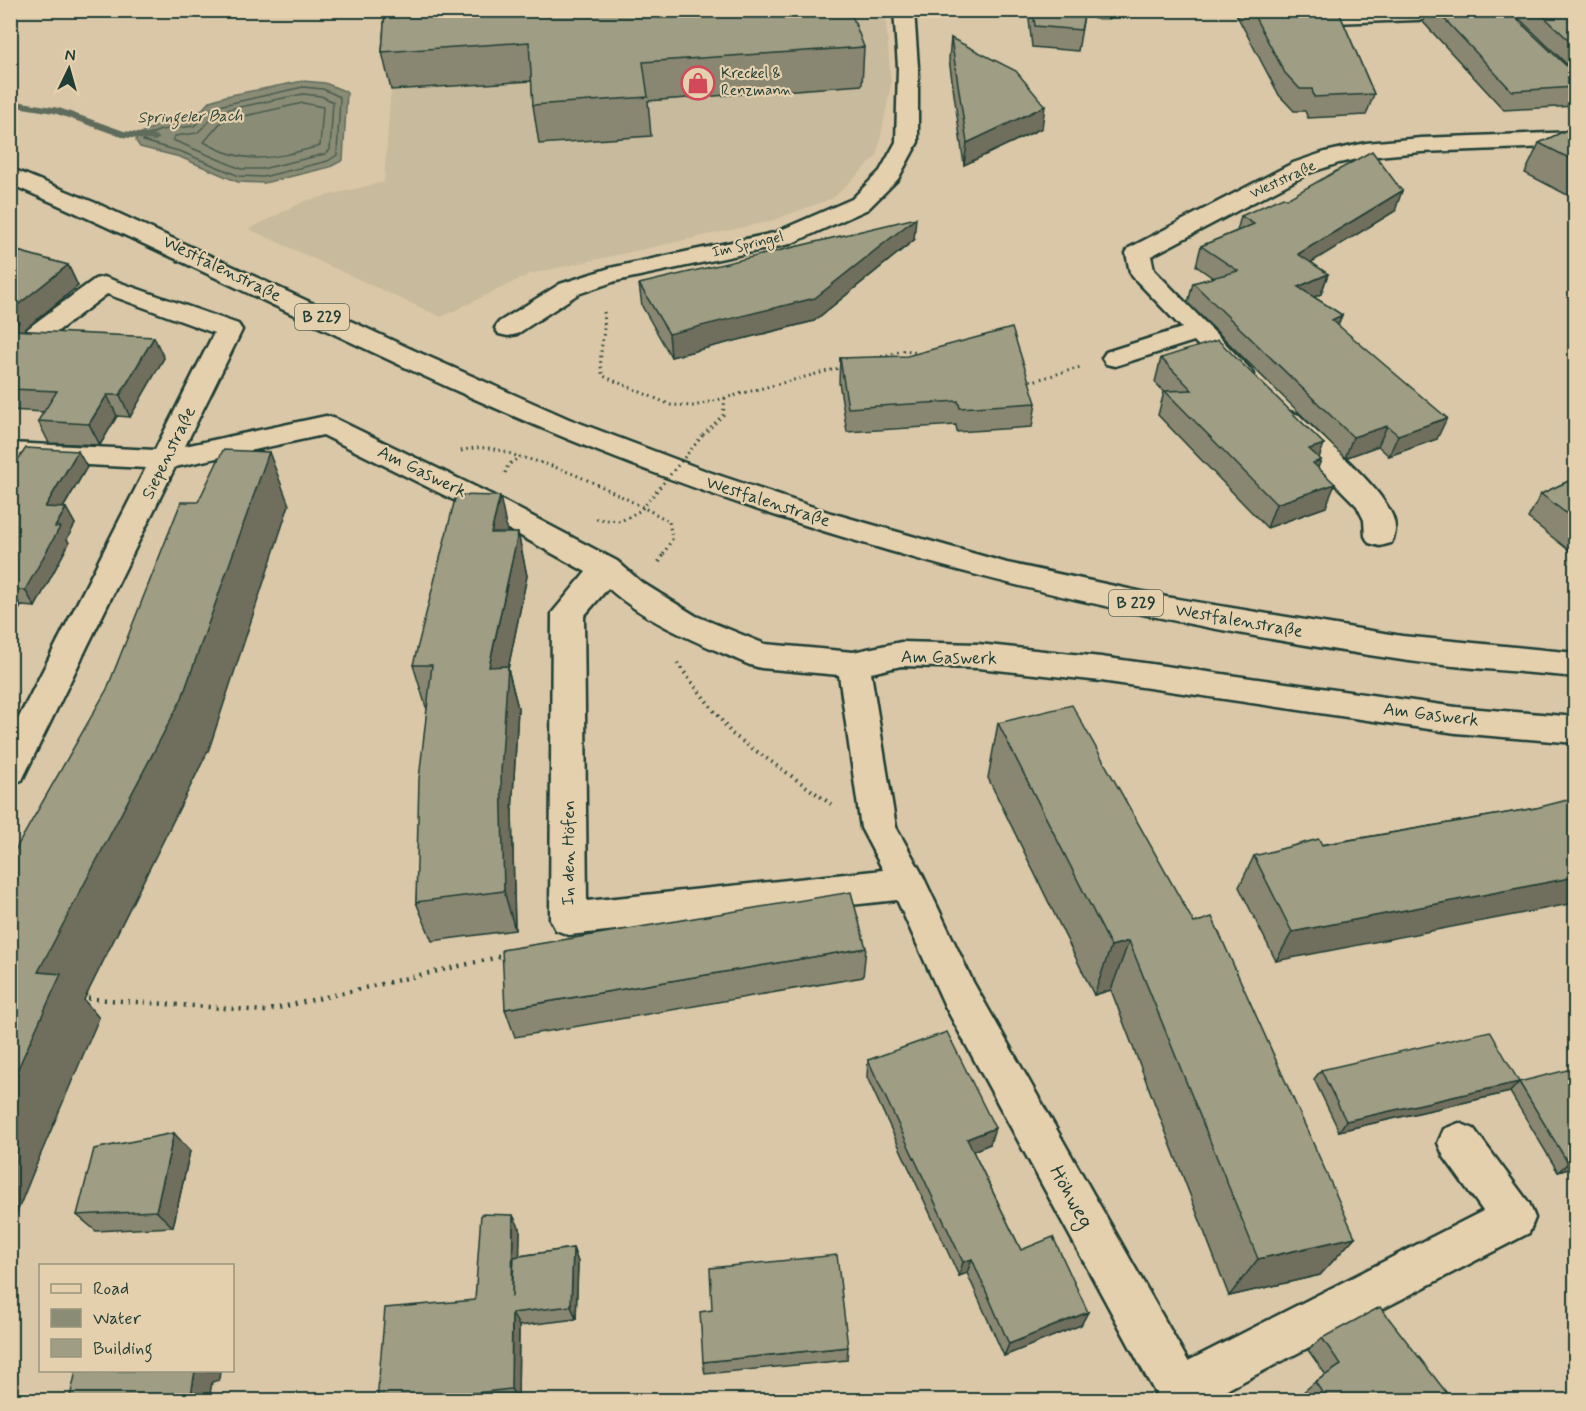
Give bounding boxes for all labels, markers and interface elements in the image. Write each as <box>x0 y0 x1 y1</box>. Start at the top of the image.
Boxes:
north arrow <box>39 39 99 99</box>
text: N <box>64 45 76 66</box>
place label: Kreckel & Renzmann <box>721 64 792 101</box>
shop icon: Kreckel & Renzmann <box>680 65 716 101</box>
water label: Springeler Bach <box>137 106 243 130</box>
street label: Weststraße <box>1247 156 1319 204</box>
street label: Im Springel <box>710 227 786 264</box>
street label: Westfalenstraße <box>159 230 285 308</box>
road number: B 229 <box>295 304 349 330</box>
street label: Siepenstraße <box>136 402 202 503</box>
street label: Am Gaswerk <box>374 440 471 504</box>
street label: Westfalenstraße <box>703 471 833 533</box>
road number: B 229 <box>1109 590 1163 616</box>
street label: Westfalenstraße <box>1173 598 1305 644</box>
street label: Am Gaswerk <box>901 645 997 671</box>
street label: Am Gaswerk <box>1382 697 1480 733</box>
street label: In den Höfen <box>557 800 581 906</box>
street label: Höhweg <box>1041 1160 1100 1234</box>
legend <box>39 1264 234 1372</box>
text: Road <box>93 1277 129 1301</box>
text: Water <box>93 1307 142 1331</box>
text: Building <box>93 1337 153 1363</box>

